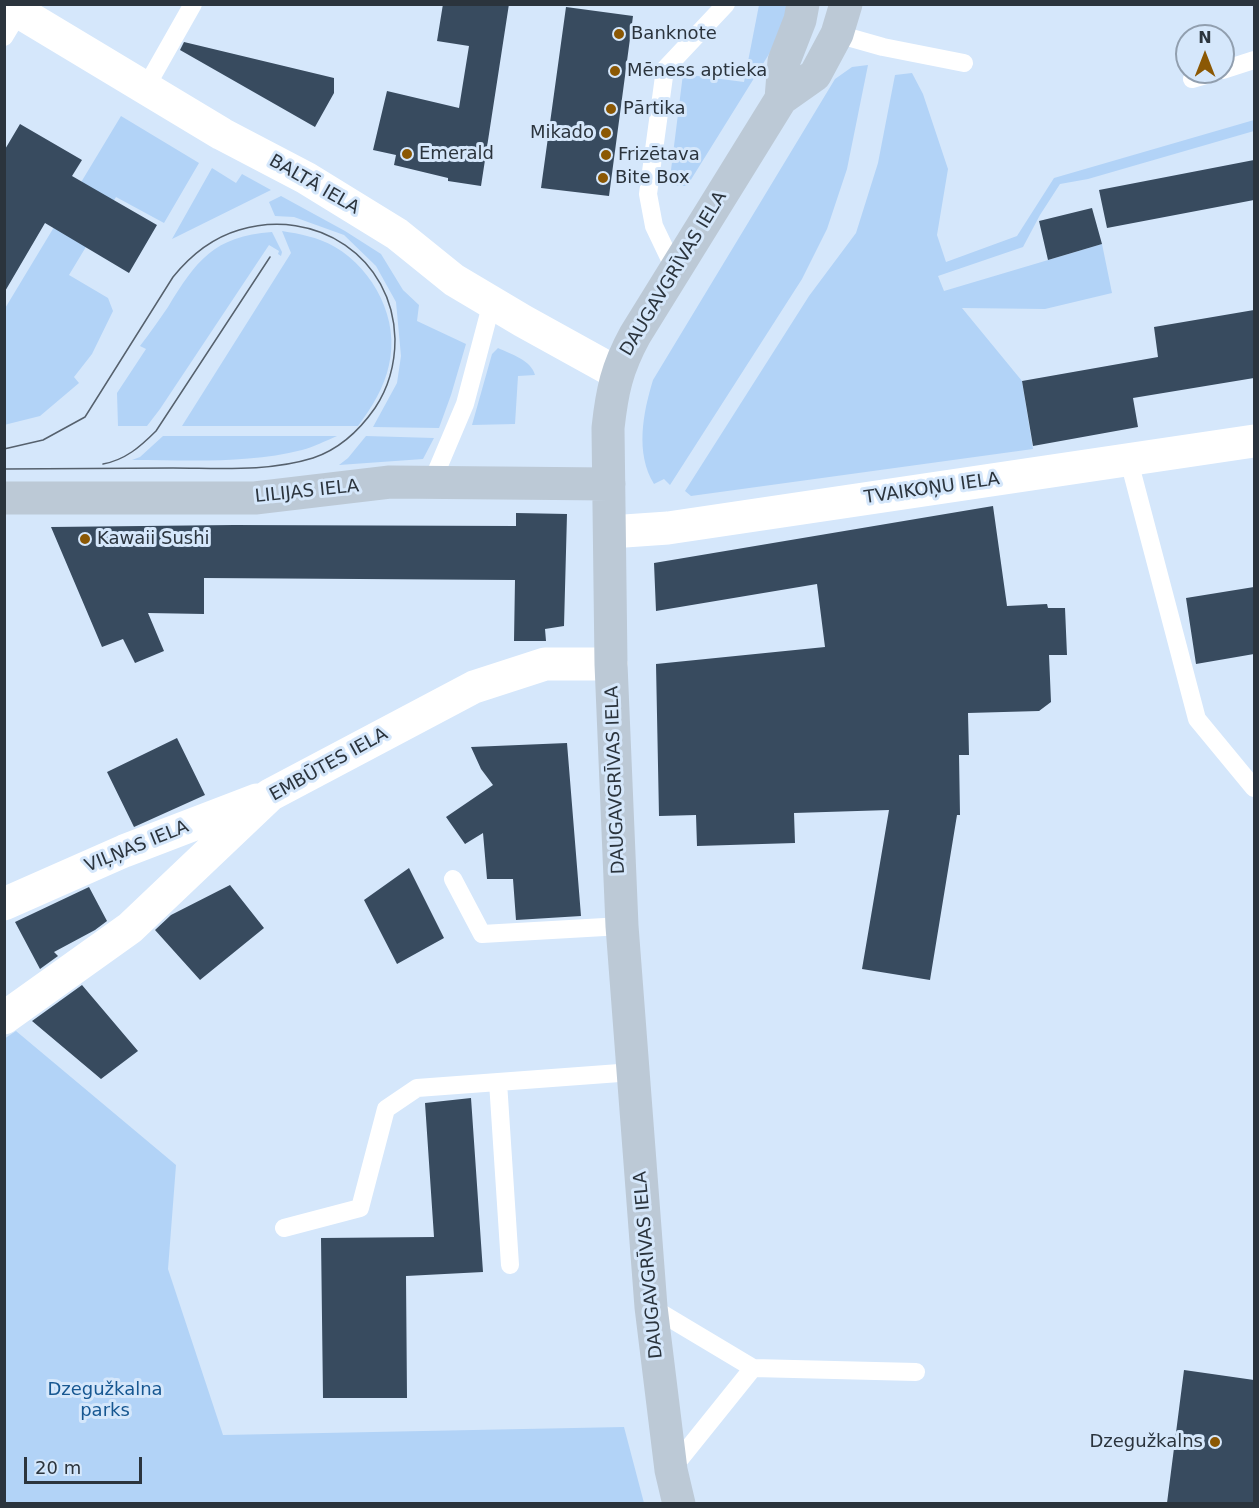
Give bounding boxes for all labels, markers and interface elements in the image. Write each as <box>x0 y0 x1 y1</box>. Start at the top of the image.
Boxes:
place label: Banknote <box>631 23 717 45</box>
north arrow <box>1175 24 1235 84</box>
marker: Banknote <box>612 27 626 41</box>
text: N <box>1198 28 1212 47</box>
place label: Mēness aptieka <box>627 60 767 82</box>
marker: Mēness aptieka <box>608 64 622 78</box>
place label: Pārtika <box>623 98 685 120</box>
marker: Pārtika <box>604 102 618 116</box>
place label: Mikado <box>530 122 594 144</box>
marker: Mikado <box>599 126 613 140</box>
place label: Emerald <box>419 143 494 165</box>
place label: Frizētava <box>618 144 700 166</box>
marker: Emerald <box>400 147 414 161</box>
marker: Frizētava <box>599 148 613 162</box>
street label: BALTĀ IELA <box>265 150 363 220</box>
place label: Bite Box <box>615 167 690 189</box>
marker: Bite Box <box>596 171 610 185</box>
street label: DAUGAVGRĪVAS IELA <box>616 188 732 360</box>
street label: TVAIKOŅU IELA <box>863 469 1001 509</box>
street label: LILIJAS IELA <box>254 476 360 508</box>
place label: Kawaii Sushi <box>97 528 210 550</box>
marker: Kawaii Sushi <box>78 532 92 546</box>
street label: DAUGAVGRĪVAS IELA <box>602 686 630 874</box>
street label: EMBŪTES IELA <box>266 724 392 806</box>
street label: VIĻŅAS IELA <box>82 816 192 878</box>
street label: DAUGAVGRĪVAS IELA <box>630 1170 668 1360</box>
park label: Dzegužkalna parks <box>47 1379 163 1422</box>
place label: Dzegužkalns <box>1089 1431 1203 1453</box>
marker: Dzegužkalns <box>1208 1435 1222 1449</box>
scale bar <box>27 1445 146 1483</box>
text: 20 m <box>35 1457 81 1478</box>

